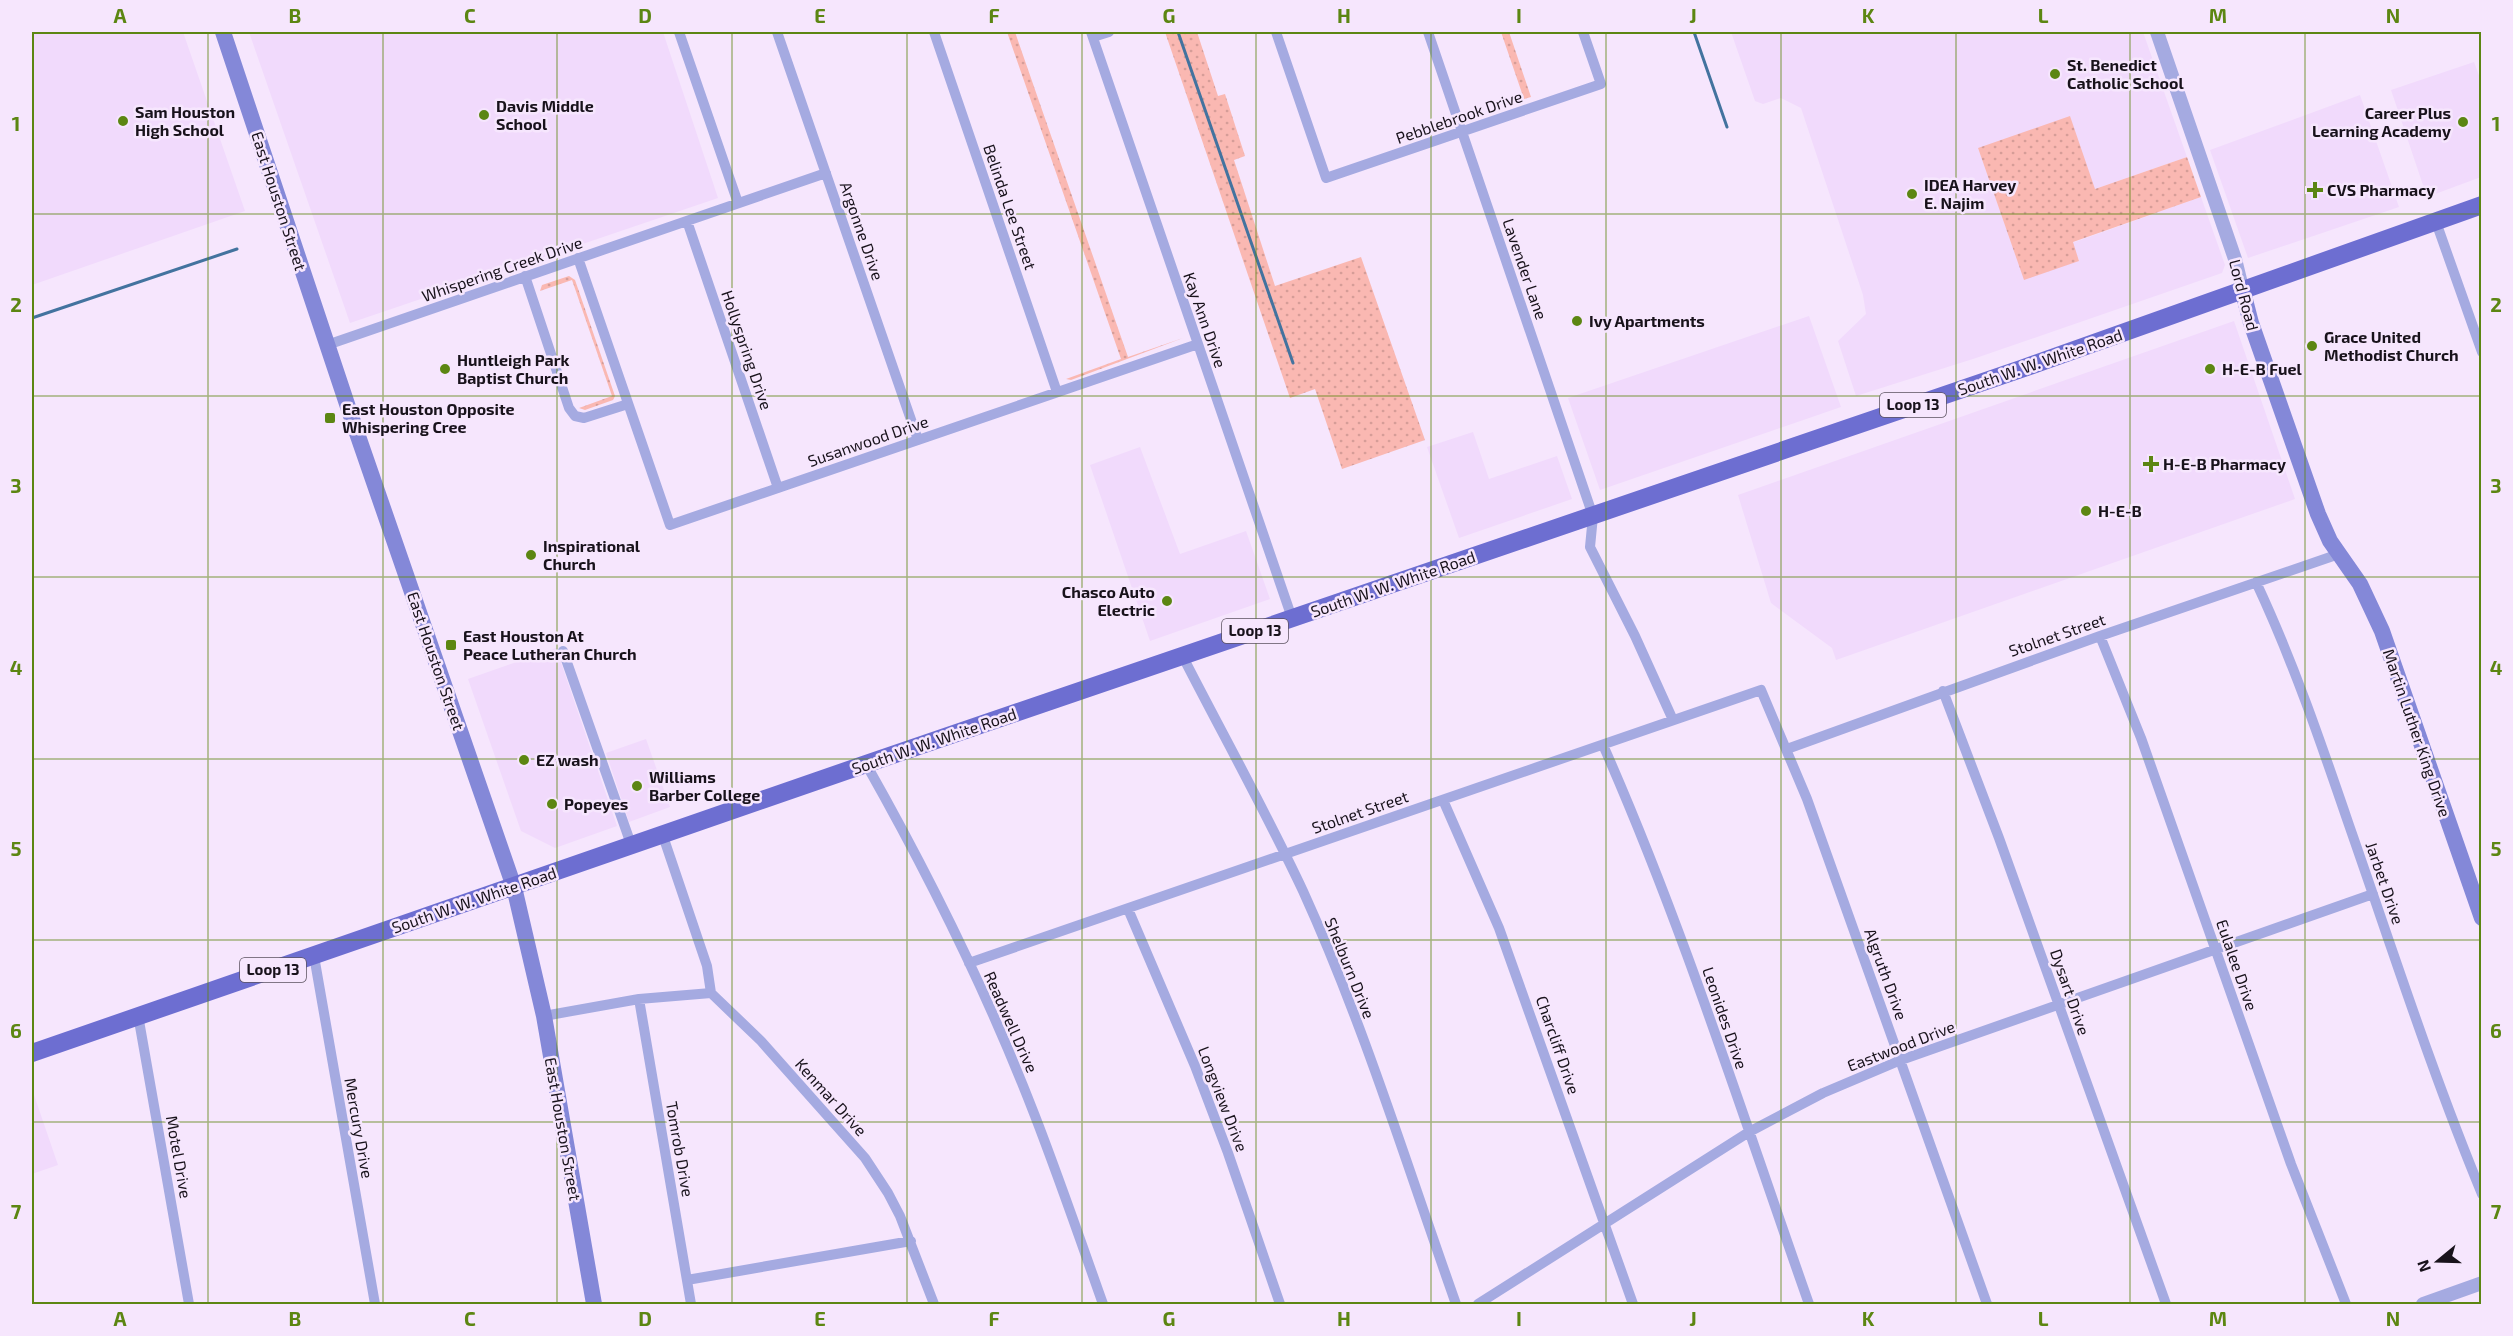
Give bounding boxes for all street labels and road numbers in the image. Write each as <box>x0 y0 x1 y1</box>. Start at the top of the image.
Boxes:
street label: Pebblebrook Drive <box>1393 86 1525 147</box>
street label: East Houston Street <box>248 129 311 273</box>
street label: Belinda Lee Street <box>980 142 1041 272</box>
street label: Argonne Drive <box>837 179 888 283</box>
street label: Lavender Lane <box>1499 216 1552 322</box>
street label: Whispering Creek Drive <box>419 232 585 305</box>
street label: Lord Road <box>2226 257 2263 333</box>
street label: Kay Ann Drive <box>1180 270 1231 370</box>
street label: Hollyspring Drive <box>718 288 777 412</box>
street label: South W. W. White Road <box>1955 324 2125 399</box>
road number: Loop 13 <box>1880 393 1946 417</box>
street label: Susanwood Drive <box>805 411 931 470</box>
street label: South W. W. White Road <box>1308 546 1478 621</box>
street label: East Houston Street <box>404 589 469 733</box>
street label: Stolnet Street <box>2006 609 2108 660</box>
road number: Loop 13 <box>1222 619 1288 643</box>
street label: Martin Luther King Drive <box>2380 646 2455 819</box>
street label: South W. W. White Road <box>849 703 1019 778</box>
street label: Stolnet Street <box>1309 786 1411 837</box>
street label: Jarbet Drive <box>2362 839 2408 927</box>
street label: South W. W. White Road <box>389 862 559 937</box>
street label: Shelburn Drive <box>1322 915 1379 1021</box>
street label: Eulalee Drive <box>2213 917 2262 1013</box>
street label: Algruth Drive <box>1861 925 1912 1022</box>
street label: Dysart Drive <box>2047 946 2094 1038</box>
road number: Loop 13 <box>240 958 306 982</box>
street label: Leonides Drive <box>1699 964 1752 1071</box>
street label: Readwell Drive <box>981 968 1042 1075</box>
street label: Charcliff Drive <box>1533 993 1584 1097</box>
street label: Eastwood Drive <box>1844 1016 1957 1075</box>
street label: Longview Drive <box>1195 1044 1252 1154</box>
street label: Kenmar Drive <box>792 1054 871 1139</box>
street label: East Houston Street <box>542 1056 585 1202</box>
street label: Mercury Drive <box>341 1076 378 1180</box>
street label: Tomrob Drive <box>663 1100 698 1198</box>
street label: Motel Drive <box>163 1114 196 1200</box>

